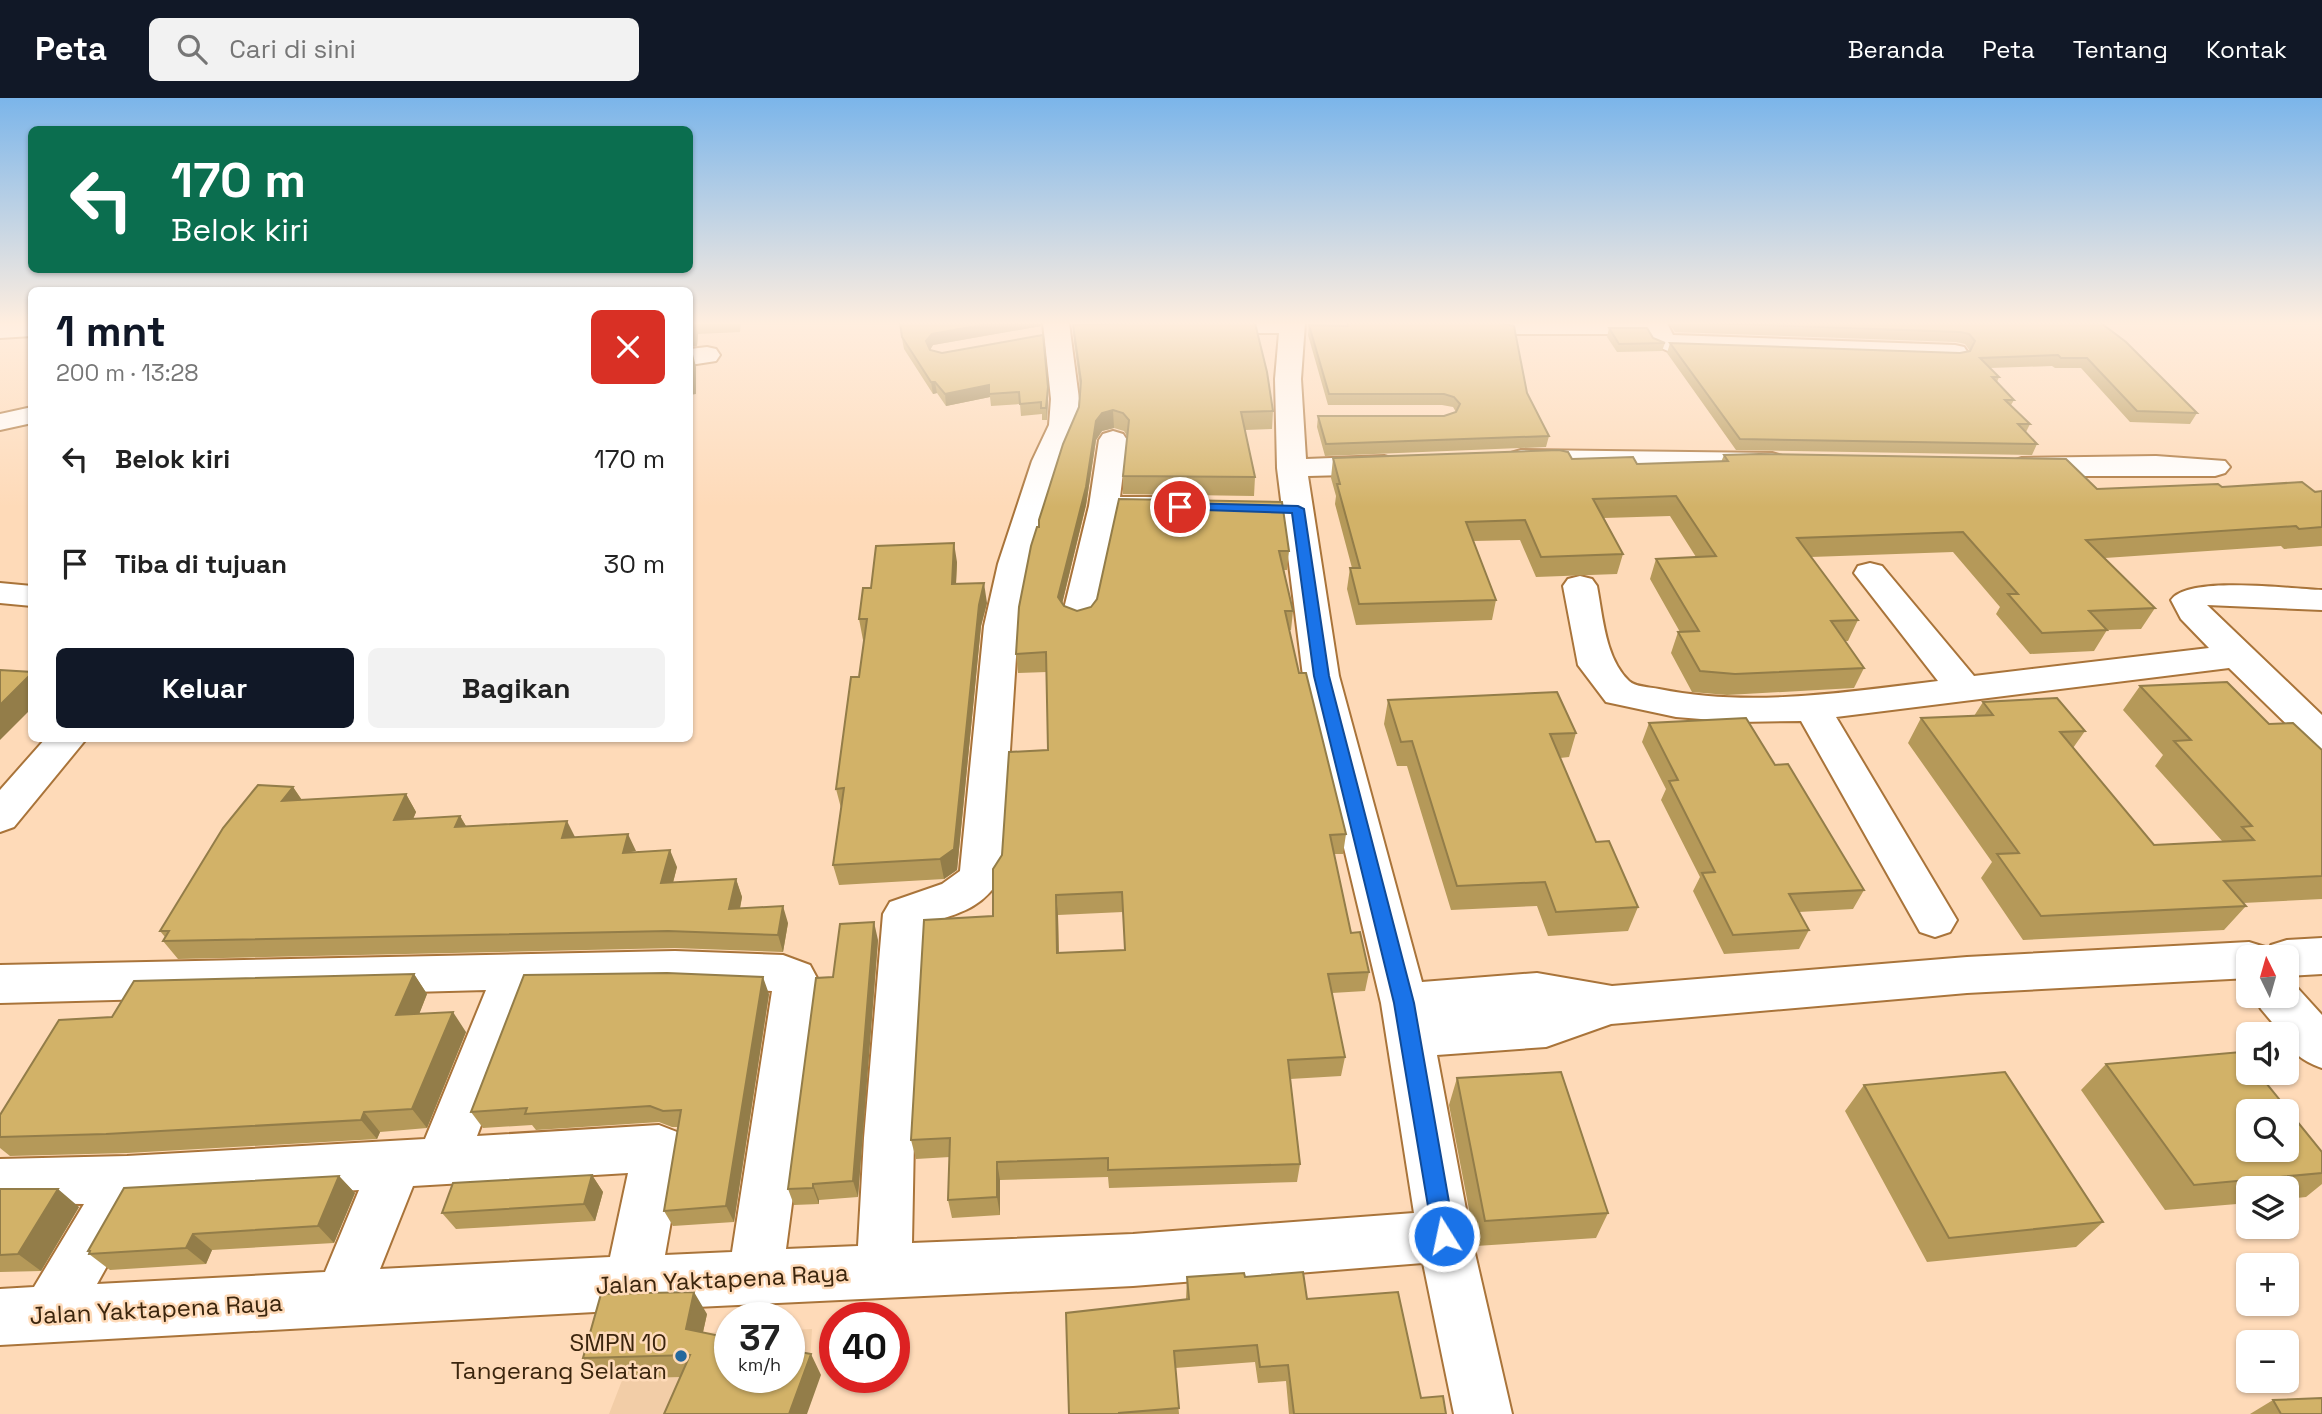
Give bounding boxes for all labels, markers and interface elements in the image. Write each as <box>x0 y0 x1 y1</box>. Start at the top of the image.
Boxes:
search box <box>149 18 639 81</box>
text: Peta <box>35 28 107 70</box>
icon: search <box>173 30 211 68</box>
text: Cari di sini <box>229 32 356 66</box>
text: Beranda <box>1848 34 1944 65</box>
text: Peta <box>1982 34 2035 65</box>
text: Tentang <box>2073 34 2168 65</box>
text: Kontak <box>2206 34 2287 65</box>
text: 170 m <box>171 149 306 211</box>
icon: left <box>56 154 147 245</box>
text: Belok kiri <box>171 210 309 250</box>
text: 1 mnt <box>56 305 166 358</box>
button: close <box>591 310 665 384</box>
text: 200 m · 13:28 <box>56 358 199 388</box>
icon: left <box>56 440 94 478</box>
text: Belok kiri <box>115 442 230 476</box>
text: 170 m <box>594 442 665 476</box>
pin <box>1150 477 1210 537</box>
icon: arrive <box>1161 488 1199 526</box>
icon: arrive <box>56 545 94 583</box>
text: Tiba di tujuan <box>115 547 287 581</box>
text: 30 m <box>604 547 665 581</box>
button: Keluar <box>56 648 354 728</box>
button: Bagikan <box>368 648 665 728</box>
north arrow <box>2236 945 2300 1008</box>
map controls <box>2236 945 2299 1393</box>
button: sound <box>2236 1022 2299 1085</box>
button: search <box>2236 1099 2299 1162</box>
button: layers <box>2236 1176 2299 1239</box>
position arrow <box>1407 1199 1481 1273</box>
button: + <box>2236 1253 2299 1316</box>
street label: Jalan Yaktapena Raya <box>595 1257 850 1301</box>
street label: Jalan Yaktapena Raya <box>29 1287 284 1331</box>
speed limit sign: 40 <box>819 1302 910 1393</box>
text: 37 <box>739 1316 780 1360</box>
place label: SMPN 10 Tangerang Selatan <box>451 1327 667 1386</box>
button: − <box>2236 1330 2299 1393</box>
marker: SMPN 10 Tangerang Selatan <box>673 1348 689 1364</box>
text: km/h <box>738 1353 781 1376</box>

